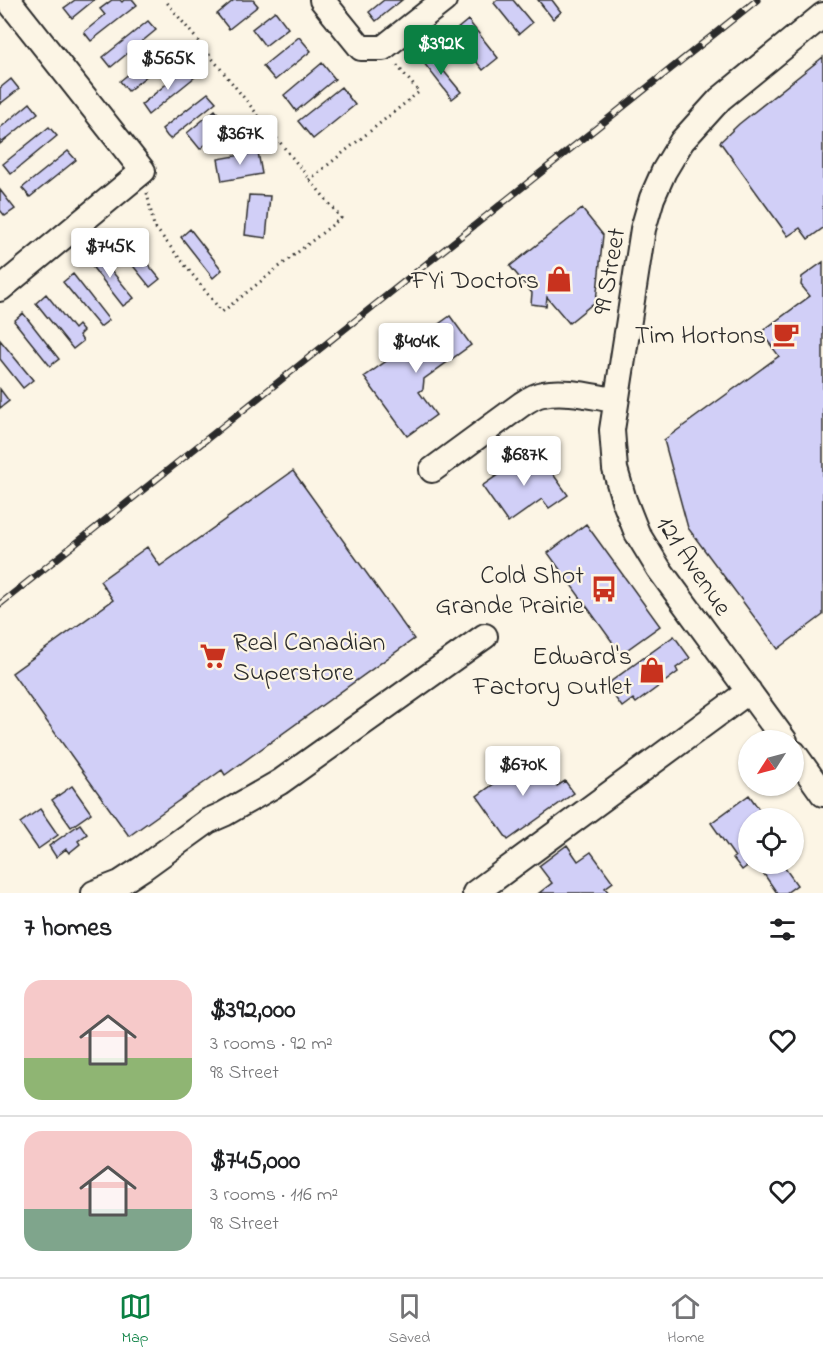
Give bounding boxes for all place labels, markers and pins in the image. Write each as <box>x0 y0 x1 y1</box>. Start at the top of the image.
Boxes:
pin: $392K <box>399 25 483 76</box>
pin: $565K <box>126 40 210 91</box>
pin: $367K <box>198 115 282 166</box>
pin: $745K <box>68 228 152 279</box>
place label: FYi Doctors <box>410 263 539 301</box>
shop icon: FYi Doctors <box>544 264 574 294</box>
place label: Tim Hortons <box>635 318 766 356</box>
cafe icon: Tim Hortons <box>771 319 801 349</box>
pin: $404K <box>374 323 458 374</box>
pin: $687K <box>482 436 566 487</box>
place label: Cold Shot Grande Prairie <box>435 558 584 626</box>
bus stop icon: Cold Shot Grande Prairie <box>589 574 619 604</box>
place label: Real Canadian Superstore <box>233 625 385 693</box>
place label: Edward's Factory Outlet <box>472 639 632 707</box>
supermarket icon: Real Canadian Superstore <box>198 641 228 671</box>
shop icon: Edward's Factory Outlet <box>637 655 667 685</box>
pin: $670K <box>481 746 565 797</box>

